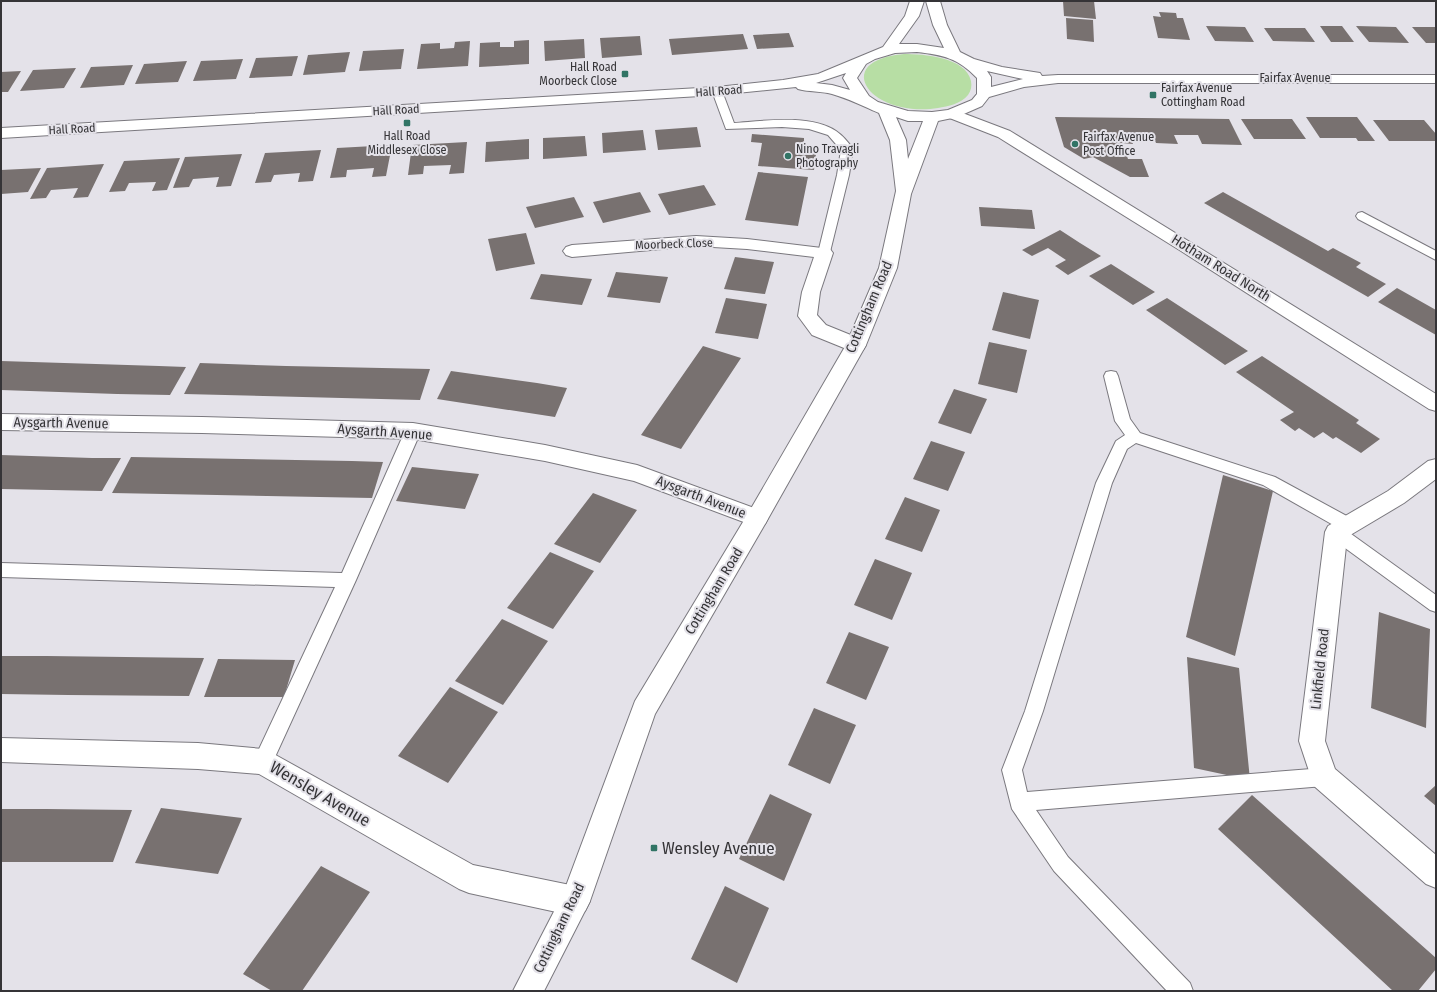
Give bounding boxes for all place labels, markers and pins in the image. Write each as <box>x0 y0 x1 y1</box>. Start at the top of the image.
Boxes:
place label: Hall Road Moorbeck Close <box>539 60 617 88</box>
marker: Hall Road Moorbeck Close <box>620 69 630 79</box>
place label: Fairfax Avenue Cottingham Road <box>1161 81 1245 109</box>
marker: Fairfax Avenue Cottingham Road <box>1148 90 1158 100</box>
marker: Hall Road Middlesex Close <box>402 118 412 128</box>
place label: Hall Road Middlesex Close <box>368 129 447 157</box>
place label: Fairfax Avenue Post Office <box>1083 130 1154 158</box>
marker: Fairfax Avenue Post Office <box>1070 139 1080 149</box>
place label: Nino Travagli Photography <box>796 142 859 170</box>
marker: Nino Travagli Photography <box>783 151 793 161</box>
place label: Wensley Avenue <box>662 838 775 859</box>
marker: Wensley Avenue <box>649 843 659 853</box>

